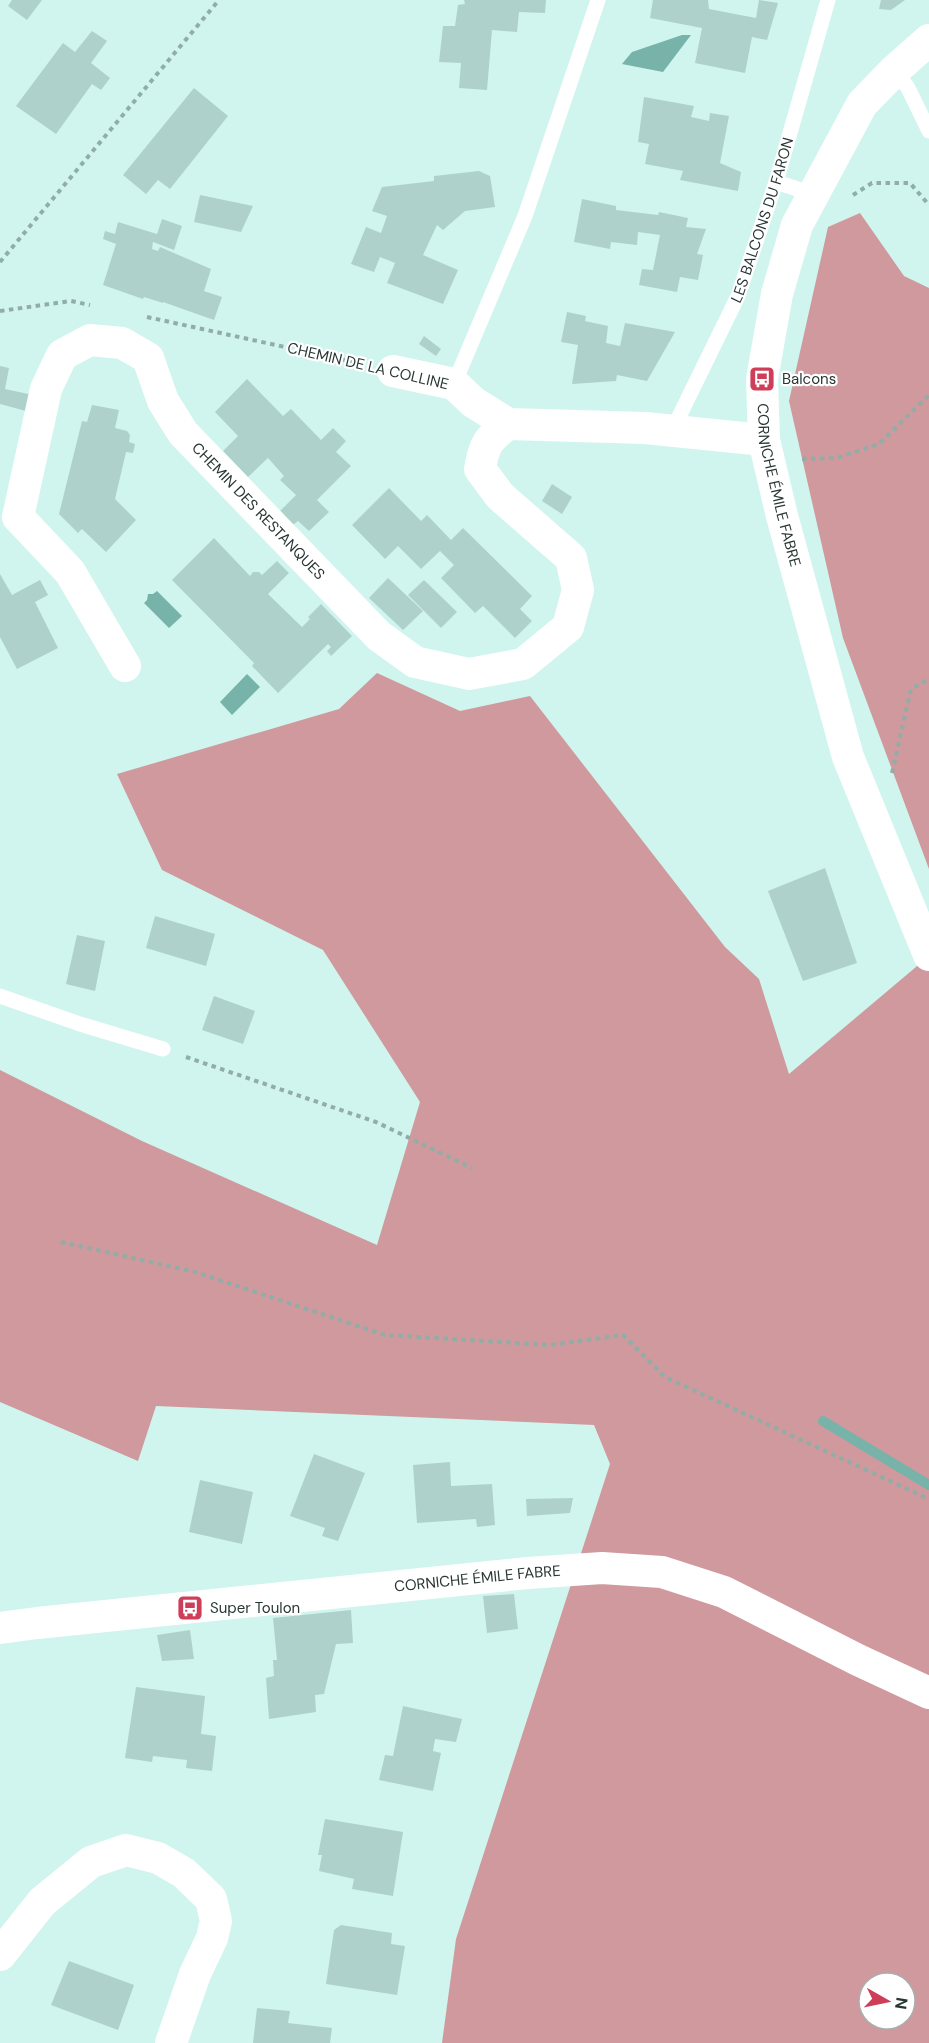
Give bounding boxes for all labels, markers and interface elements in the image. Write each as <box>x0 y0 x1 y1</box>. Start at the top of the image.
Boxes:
street label: LES BALCONS DU FARON <box>726 135 798 306</box>
street label: CHEMIN DE LA COLLINE <box>285 338 451 394</box>
bus stop icon: Balcons <box>747 364 777 394</box>
place label: Balcons <box>782 369 836 389</box>
street label: CORNICHE ÉMILE FABRE <box>753 403 805 569</box>
street label: CHEMIN DES RESTANQUES <box>187 438 330 584</box>
street label: CORNICHE ÉMILE FABRE <box>393 1561 561 1597</box>
bus stop icon: Super Toulon <box>175 1593 205 1623</box>
place label: Super Toulon <box>210 1598 300 1618</box>
north arrow <box>857 1971 917 2031</box>
text: N <box>890 1996 913 2011</box>

